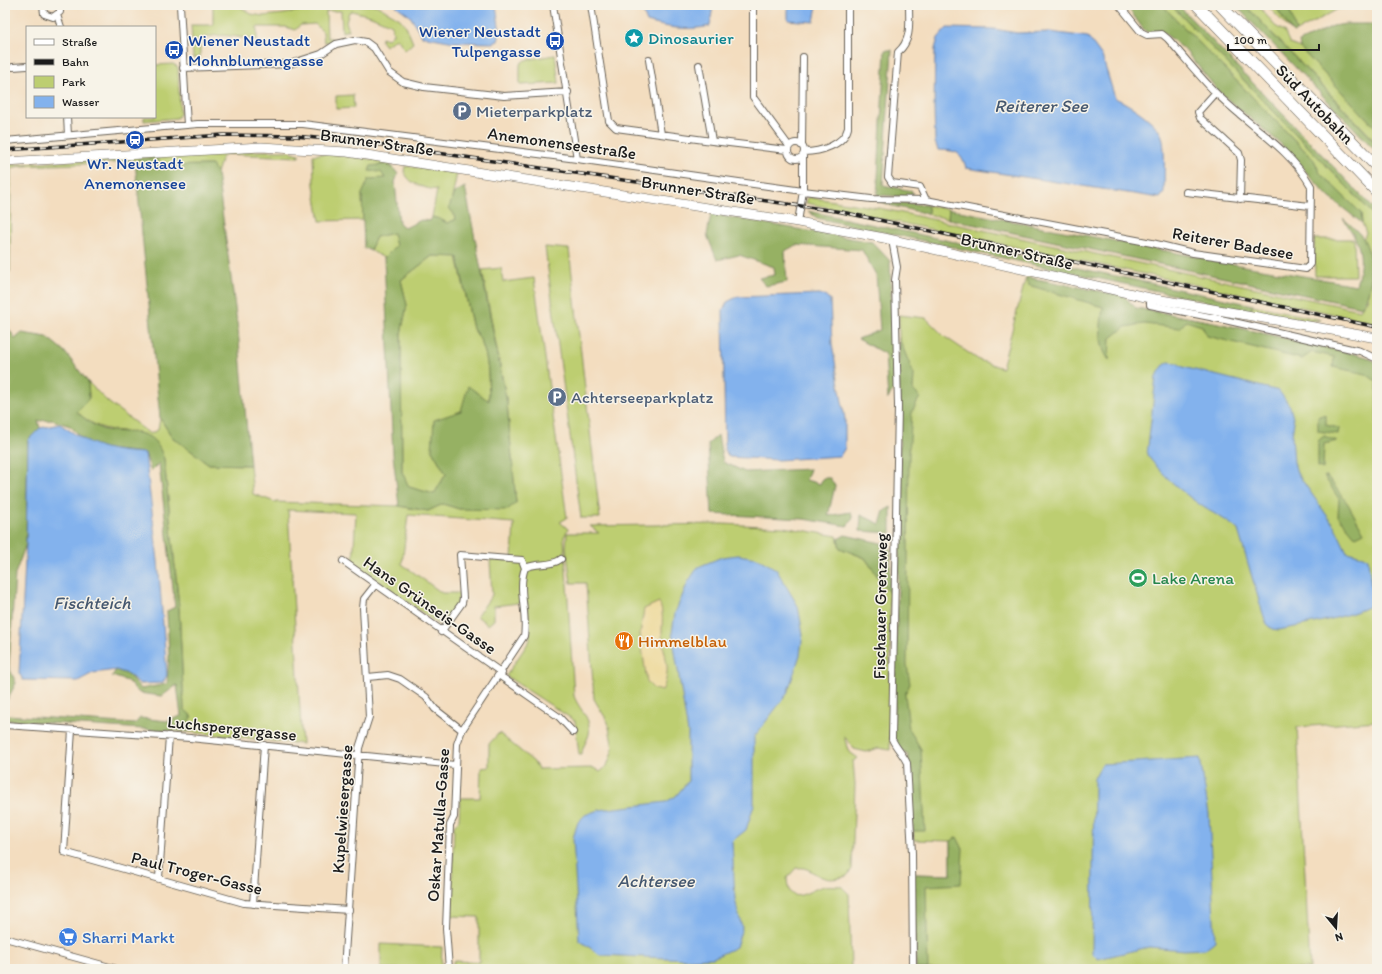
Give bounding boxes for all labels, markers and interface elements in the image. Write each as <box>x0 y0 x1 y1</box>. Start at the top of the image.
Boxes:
place label: Wiener Neustadt Tulpengasse <box>419 21 541 61</box>
legend <box>26 26 156 118</box>
scale bar <box>1228 26 1319 52</box>
place icon: Dinosaurier <box>623 27 645 49</box>
place label: Dinosaurier <box>648 28 734 48</box>
place label: Wiener Neustadt Mohnblumengasse <box>188 30 324 70</box>
bus stop icon: Wiener Neustadt Tulpengasse <box>544 30 566 52</box>
text: 100 m <box>1234 33 1267 47</box>
text: Straße <box>62 35 97 49</box>
bus stop icon: Wiener Neustadt Mohnblumengasse <box>163 39 185 61</box>
text: Bahn <box>62 55 89 69</box>
street label: Süd Autobahn <box>1272 60 1358 148</box>
text: Park <box>62 75 86 89</box>
text: Wasser <box>62 95 99 109</box>
water label: Reiterer See <box>994 95 1089 117</box>
parking icon: Mieterparkplatz <box>451 100 473 122</box>
place label: Mieterparkplatz <box>476 101 593 121</box>
street label: Anemonenseestraße <box>486 123 638 163</box>
street label: Brunner Straße <box>319 124 435 160</box>
station icon: Wr. Neustadt Anemonensee <box>124 129 146 151</box>
place label: Wr. Neustadt Anemonensee <box>84 153 186 193</box>
street label: Brunner Straße <box>640 171 756 209</box>
street label: Reiterer Badesee <box>1171 222 1295 264</box>
street label: Brunner Straße <box>959 228 1075 274</box>
parking icon: Achterseeparkplatz <box>546 386 568 408</box>
place label: Achterseeparkplatz <box>571 387 713 407</box>
street label: Fischauer Grenzweg <box>869 532 891 679</box>
street label: Hans Grünseis-Gasse <box>360 552 500 658</box>
sports icon: Lake Arena <box>1127 567 1149 589</box>
place label: Lake Arena <box>1152 568 1234 588</box>
water label: Fischteich <box>53 592 131 614</box>
restaurant icon: Himmelblau <box>613 630 635 652</box>
place label: Himmelblau <box>638 631 727 651</box>
street label: Luchspergergasse <box>166 711 298 745</box>
street label: Kupelwiesergasse <box>328 744 356 874</box>
street label: Oskar Matulla-Gasse <box>423 747 453 903</box>
street label: Paul Troger-Gasse <box>129 847 265 899</box>
water label: Achtersee <box>618 870 696 892</box>
north arrow <box>1316 908 1356 948</box>
supermarket icon: Sharri Markt <box>57 926 79 948</box>
place label: Sharri Markt <box>82 927 175 947</box>
text: N <box>1333 930 1344 944</box>

